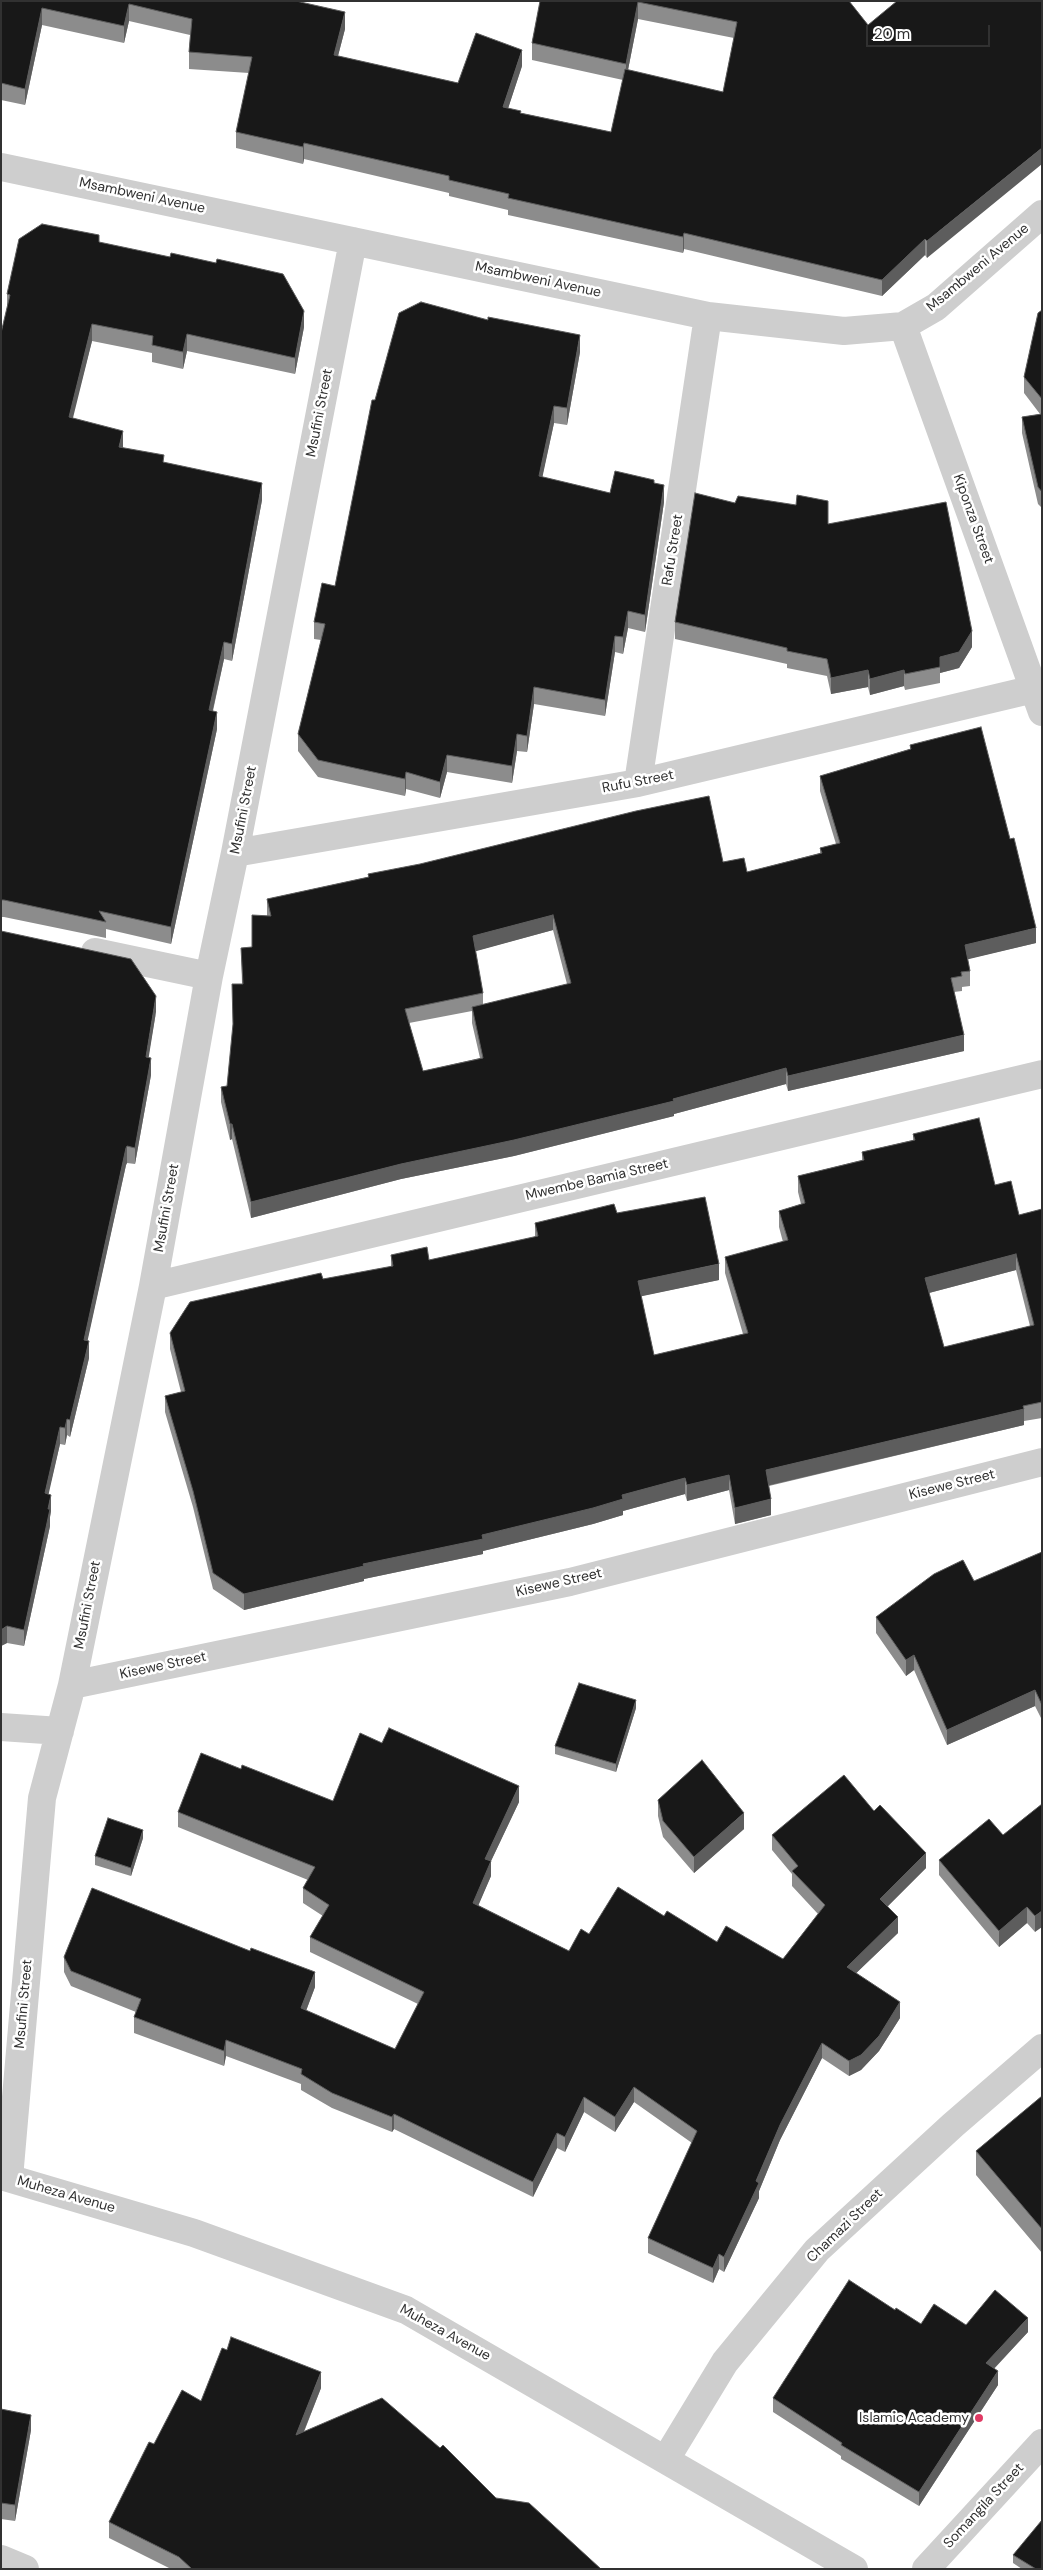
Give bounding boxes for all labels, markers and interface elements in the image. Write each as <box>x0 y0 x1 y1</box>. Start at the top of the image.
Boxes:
scale bar <box>868 15 992 47</box>
text: 20 m <box>874 24 910 44</box>
street label: Msambweni Avenue <box>77 174 207 218</box>
street label: Msambweni Avenue <box>923 220 1033 316</box>
street label: Msambweni Avenue <box>473 258 603 302</box>
street label: Msufini Street <box>303 367 337 459</box>
street label: Kiponza Street <box>949 472 997 566</box>
street label: Rafu Street <box>659 513 687 587</box>
street label: Msufini Street <box>227 764 261 856</box>
street label: Rufu Street <box>601 767 675 797</box>
street label: Mwembe Bamia Street <box>524 1155 670 1205</box>
street label: Msufini Street <box>151 1162 183 1254</box>
street label: Kisewe Street <box>907 1466 997 1504</box>
street label: Msufini Street <box>71 1559 105 1651</box>
street label: Kisewe Street <box>514 1565 604 1601</box>
street label: Kisewe Street <box>118 1649 208 1683</box>
street label: Msufini Street <box>12 1959 36 2049</box>
street label: Muheza Avenue <box>15 2173 117 2217</box>
street label: Chamazi Street <box>804 2186 886 2266</box>
street label: Muheza Avenue <box>397 2301 493 2365</box>
place label: Islamic Academy <box>859 2410 969 2426</box>
marker: Islamic Academy <box>973 2412 985 2424</box>
street label: Somangila Street <box>940 2460 1028 2552</box>

